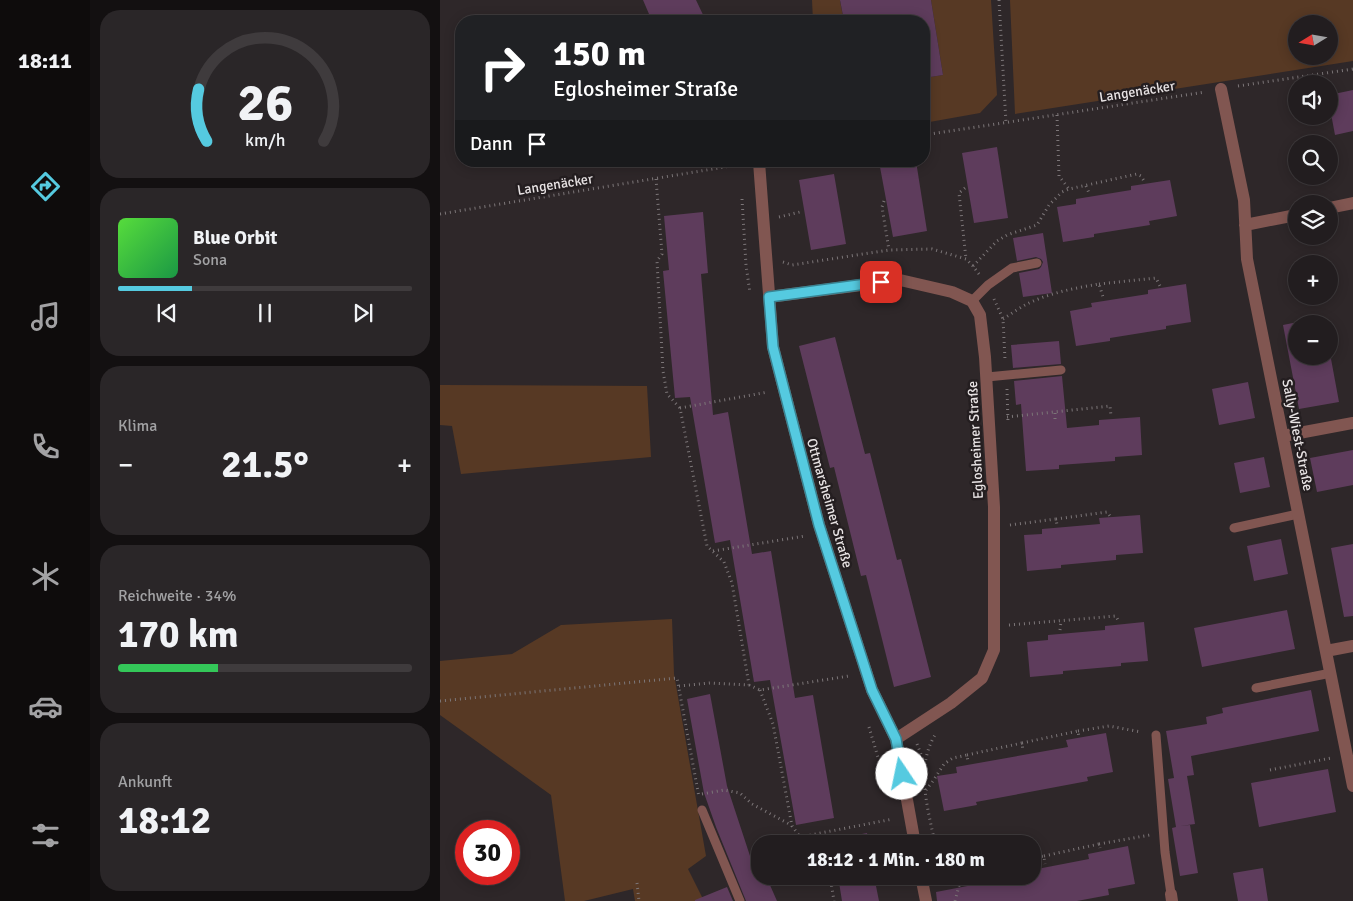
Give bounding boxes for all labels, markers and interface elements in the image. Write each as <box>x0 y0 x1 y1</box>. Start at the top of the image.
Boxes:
north arrow <box>1288 15 1338 65</box>
map controls <box>1288 15 1338 365</box>
text: 150 m <box>553 32 646 75</box>
icon: right <box>470 35 535 100</box>
text: 18:11 <box>18 47 72 74</box>
text: 26 <box>237 71 293 135</box>
text: Eglosheimer Straße <box>553 75 738 102</box>
button: sound <box>1288 75 1338 125</box>
street label: Langenäcker <box>1098 77 1177 106</box>
text: km/h <box>245 129 285 151</box>
icon: arrive <box>523 130 551 158</box>
text: Dann <box>470 132 513 156</box>
button: search <box>1288 135 1338 185</box>
icon: directions <box>28 169 63 204</box>
street label: Langenäcker <box>516 170 595 199</box>
button: layers <box>1288 195 1338 245</box>
text: Blue Orbit <box>193 226 277 250</box>
text: Sona <box>193 250 227 270</box>
button: + <box>1288 255 1338 305</box>
pin <box>860 261 902 303</box>
icon: arrive <box>867 268 895 296</box>
icon: music <box>28 299 63 334</box>
icon: previous <box>153 299 181 327</box>
icon: pause <box>251 299 279 327</box>
icon: next <box>349 299 377 327</box>
button: − <box>1288 315 1338 365</box>
street label: Sally-Wiest-Straße <box>1278 378 1317 492</box>
street label: Eglosheimer Straße <box>964 381 987 499</box>
text: Klima <box>118 416 157 436</box>
icon: phone <box>28 429 63 464</box>
street label: Ottmarsheimer Straße <box>803 436 856 570</box>
text: 21.5° <box>221 441 309 488</box>
text: − <box>118 448 133 482</box>
text: + <box>397 448 412 482</box>
icon: climate <box>28 559 63 594</box>
text: Reichweite · 34% <box>118 586 237 606</box>
text: 170 km <box>118 611 239 658</box>
icon: car <box>28 689 63 724</box>
position arrow <box>875 747 927 799</box>
text: Ankunft <box>118 772 172 792</box>
text: 18:12 <box>118 797 211 844</box>
icon: filters <box>28 818 63 853</box>
speed limit sign: 30 <box>455 820 520 885</box>
text: 18:12 · 1 Min. · 180 m <box>807 848 985 872</box>

